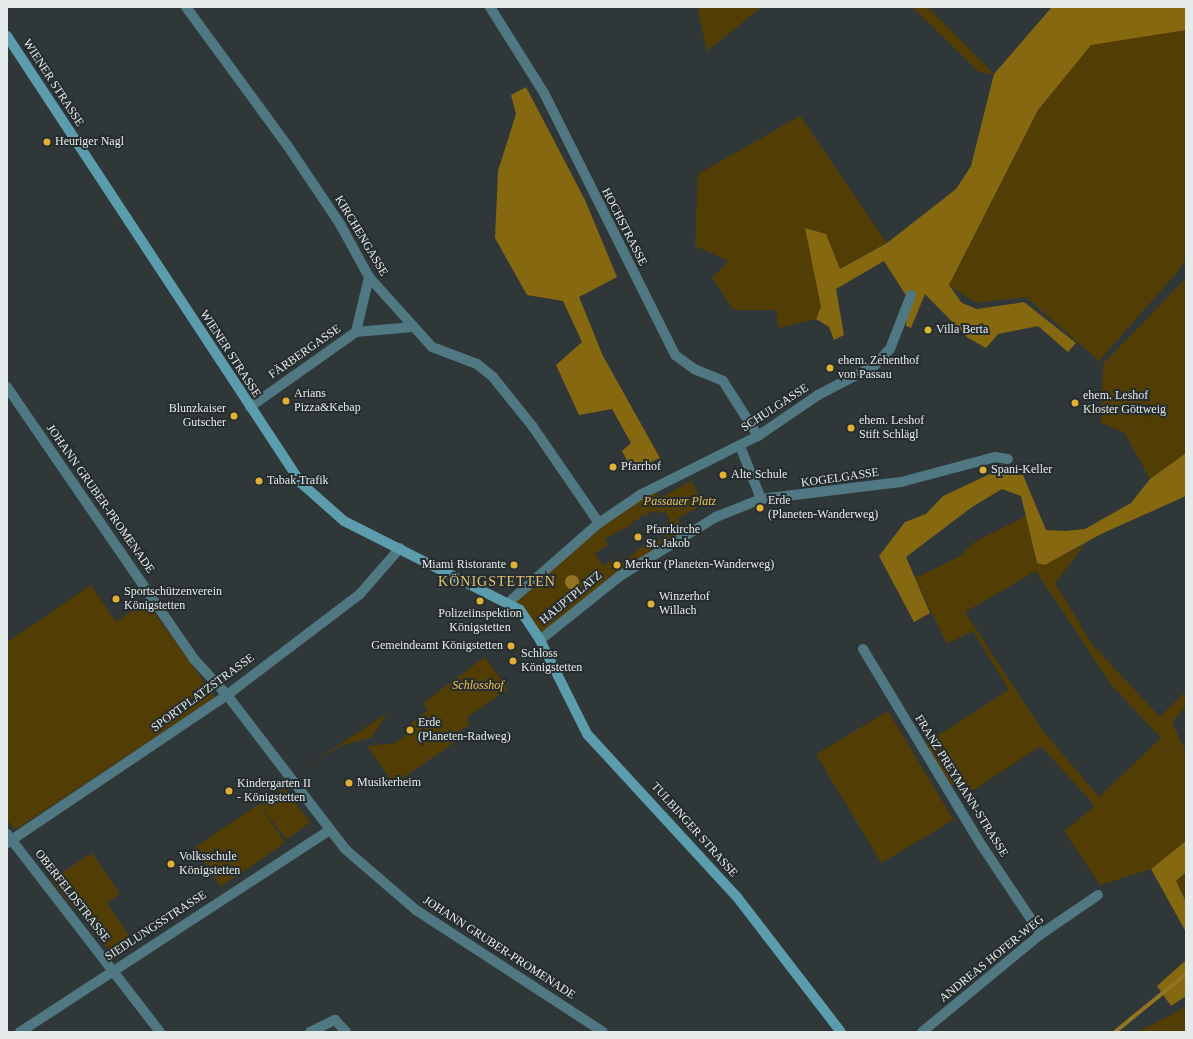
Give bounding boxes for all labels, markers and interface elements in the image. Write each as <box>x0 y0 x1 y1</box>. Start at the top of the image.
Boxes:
street label: WIENER STRASSE <box>19 37 87 129</box>
place label: Heuriger Nagl <box>55 135 124 149</box>
marker: Heuriger Nagl <box>42 137 52 147</box>
street label: HOCHSTRASSE <box>598 186 650 268</box>
street label: KIRCHENGASSE <box>331 193 391 279</box>
street label: WIENER STRASSE <box>196 308 264 400</box>
street label: FÄRBERGASSE <box>266 322 344 382</box>
place label: Villa Berta <box>936 323 988 337</box>
marker: Villa Berta <box>923 325 933 335</box>
place label: ehem. Zehenthof von Passau <box>838 354 919 382</box>
marker: ehem. Zehenthof von Passau <box>825 363 835 373</box>
street label: SCHULGASSE <box>739 381 811 435</box>
place label: Arians Pizza&Kebap <box>294 387 361 415</box>
place label: ehem. Leshof Kloster Göttweig <box>1083 389 1166 417</box>
marker: Arians Pizza&Kebap <box>281 396 291 406</box>
marker: ehem. Leshof Kloster Göttweig <box>1070 398 1080 408</box>
place label: Blunzkaiser Gutscher <box>169 402 226 430</box>
marker: Blunzkaiser Gutscher <box>229 411 239 421</box>
place label: ehem. Leshof Stift Schlägl <box>859 414 924 442</box>
street label: JOHANN GRUBER-PROMENADE <box>43 422 157 576</box>
marker: ehem. Leshof Stift Schlägl <box>846 423 856 433</box>
place label: Pfarrhof <box>621 460 661 474</box>
marker: Pfarrhof <box>608 462 618 472</box>
place label: Spani-Keller <box>991 463 1052 477</box>
street label: KOGELGASSE <box>800 465 880 491</box>
marker: Spani-Keller <box>978 465 988 475</box>
place label: Alte Schule <box>731 468 787 482</box>
marker: Alte Schule <box>718 470 728 480</box>
place label: Tabak Trafik <box>267 474 329 488</box>
marker: Tabak Trafik <box>254 476 264 486</box>
place label: Erde (Planeten-Wanderweg) <box>768 494 878 522</box>
park label: Passauer Platz <box>644 495 716 509</box>
marker: Erde (Planeten-Wanderweg) <box>755 503 765 513</box>
place label: Pfarrkirche St. Jakob <box>646 523 700 551</box>
marker: Pfarrkirche St. Jakob <box>633 532 643 542</box>
place label: Miami Ristorante <box>422 558 506 572</box>
place label: Merkur (Planeten-Wanderweg) <box>625 558 774 572</box>
marker: Miami Ristorante <box>509 560 519 570</box>
marker: Merkur (Planeten-Wanderweg) <box>612 560 622 570</box>
street label: HAUPTPLATZ <box>537 568 605 628</box>
district label: KÖNIGSTETTEN <box>438 574 556 590</box>
place label: Sportschützenverein Königstetten <box>124 585 222 613</box>
place label: Winzerhof Willach <box>659 590 710 618</box>
marker: Sportschützenverein Königstetten <box>111 594 121 604</box>
marker: Polizeiinspektion Königstetten <box>475 596 485 606</box>
marker: Winzerhof Willach <box>646 599 656 609</box>
place label: Polizeiinspektion Königstetten <box>438 607 522 635</box>
place label: Gemeindeamt Königstetten <box>371 639 503 653</box>
marker: Gemeindeamt Königstetten <box>506 641 516 651</box>
place label: Schloss Königstetten <box>521 647 582 675</box>
street label: SPORTPLATZSTRASSE <box>149 651 257 735</box>
marker: Schloss Königstetten <box>508 656 518 666</box>
park label: Schlosshof <box>452 679 504 693</box>
street label: FRANZ PREYMANN-STRASSE <box>911 712 1011 860</box>
place label: Erde (Planeten-Radweg) <box>418 716 511 744</box>
marker: Erde (Planeten-Radweg) <box>405 725 415 735</box>
place label: Musikerheim <box>357 776 421 790</box>
place label: Kindergarten II - Königstetten <box>237 777 311 805</box>
marker: Musikerheim <box>344 778 354 788</box>
street label: TULBINGER STRASSE <box>648 780 740 880</box>
marker: Kindergarten II - Königstetten <box>224 786 234 796</box>
street label: OBERFELDSTRASSE <box>31 847 113 945</box>
place label: Volksschule Königstetten <box>179 850 240 878</box>
marker: Volksschule Königstetten <box>166 859 176 869</box>
street label: SIEDLUNGSSTRASSE <box>103 888 209 964</box>
street label: JOHANN GRUBER-PROMENADE <box>420 893 578 1003</box>
street label: ANDREAS HOFER-WEG <box>937 912 1047 1006</box>

